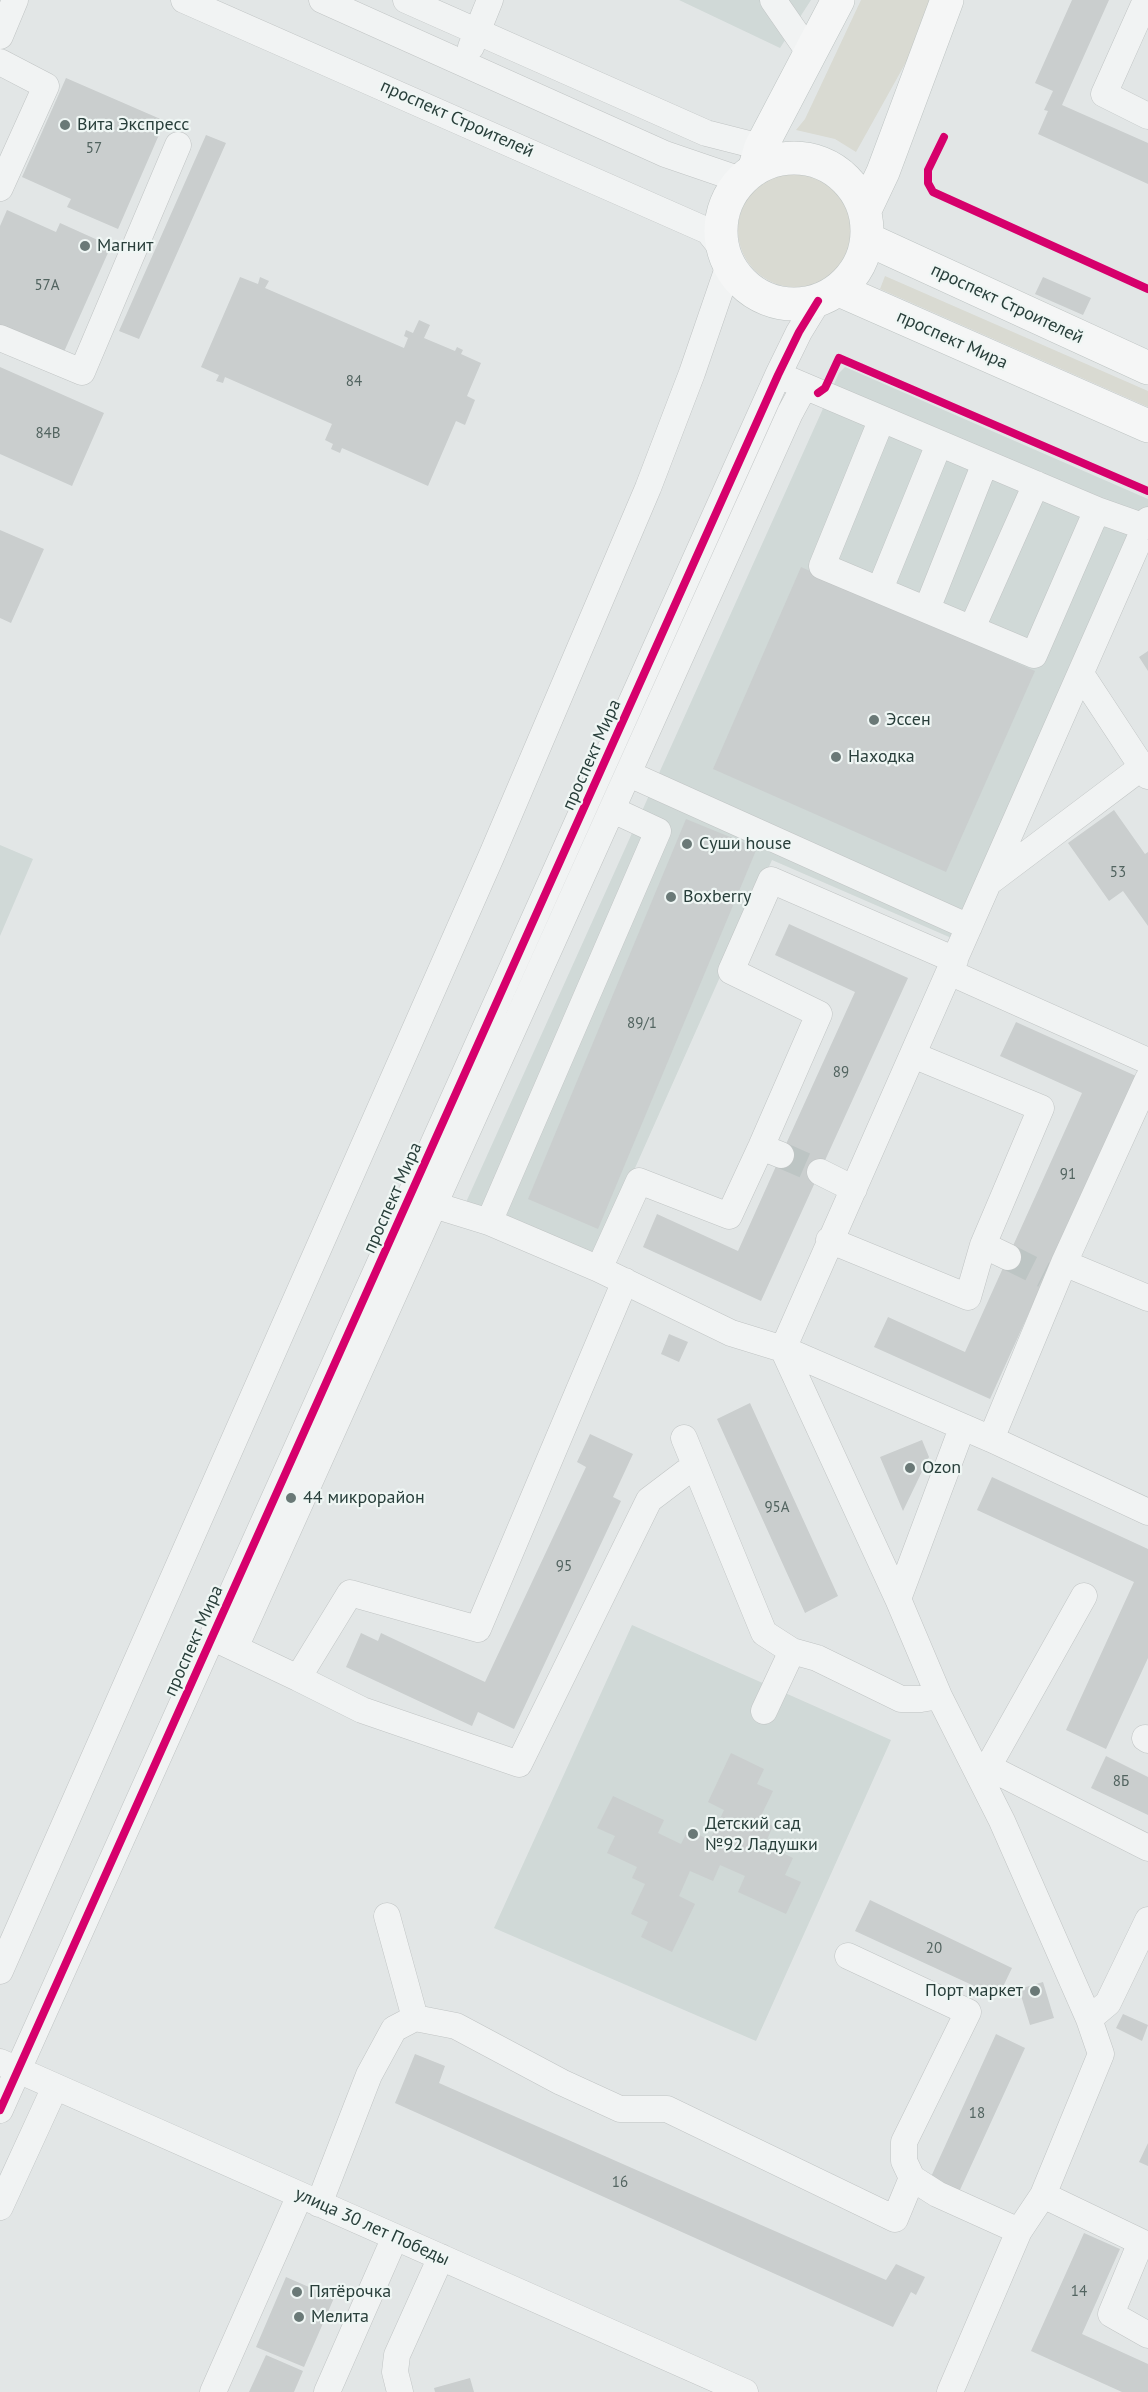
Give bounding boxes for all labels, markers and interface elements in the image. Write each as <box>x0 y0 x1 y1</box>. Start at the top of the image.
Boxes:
street label: проспект Строителей <box>377 75 537 163</box>
place label: Вита Экспресс <box>77 114 189 136</box>
marker: Вита Экспресс <box>58 118 72 132</box>
house number: 57 <box>86 140 102 158</box>
place label: Магнит <box>97 235 154 257</box>
marker: Магнит <box>78 239 92 253</box>
street label: проспект Строителей <box>927 259 1087 349</box>
house number: 57А <box>34 277 60 295</box>
street label: проспект Мира <box>893 306 1011 374</box>
house number: 84 <box>346 373 362 391</box>
house number: 84В <box>35 425 61 443</box>
street label: проспект Мира <box>558 696 626 814</box>
place label: Эссен <box>886 709 931 731</box>
marker: Эссен <box>867 713 881 727</box>
place label: Находка <box>848 746 915 768</box>
marker: Находка <box>829 750 843 764</box>
place label: Суши house <box>699 833 791 855</box>
marker: Суши house <box>680 837 694 851</box>
house number: 53 <box>1110 864 1126 882</box>
place label: Boxberry <box>683 886 751 908</box>
marker: Boxberry <box>664 890 678 904</box>
house number: 89/1 <box>627 1015 657 1033</box>
house number: 89 <box>833 1064 849 1082</box>
street label: проспект Мира <box>359 1139 427 1257</box>
house number: 91 <box>1060 1166 1076 1184</box>
place label: Ozon <box>922 1457 961 1479</box>
marker: Ozon <box>903 1461 917 1475</box>
place label: 44 микрорайон <box>303 1487 425 1509</box>
marker: 44 микрорайон <box>284 1491 298 1505</box>
house number: 95А <box>764 1499 790 1517</box>
house number: 95 <box>556 1558 572 1576</box>
street label: проспект Мира <box>160 1582 228 1700</box>
house number: 8Б <box>1113 1773 1129 1791</box>
place label: Детский сад №92 Ладушки <box>705 1813 818 1856</box>
marker: Детский сад №92 Ладушки <box>686 1827 700 1841</box>
house number: 20 <box>926 1940 942 1958</box>
place label: Порт маркет <box>925 1980 1023 2002</box>
marker: Порт маркет <box>1028 1984 1042 1998</box>
house number: 18 <box>969 2105 985 2123</box>
house number: 16 <box>612 2174 628 2192</box>
street label: улица 30 лет Победы <box>291 2183 453 2271</box>
place label: Пятёрочка <box>309 2281 391 2303</box>
house number: 14 <box>1071 2283 1087 2301</box>
marker: Пятёрочка <box>290 2285 304 2299</box>
place label: Мелита <box>311 2306 369 2328</box>
marker: Мелита <box>292 2310 306 2324</box>

